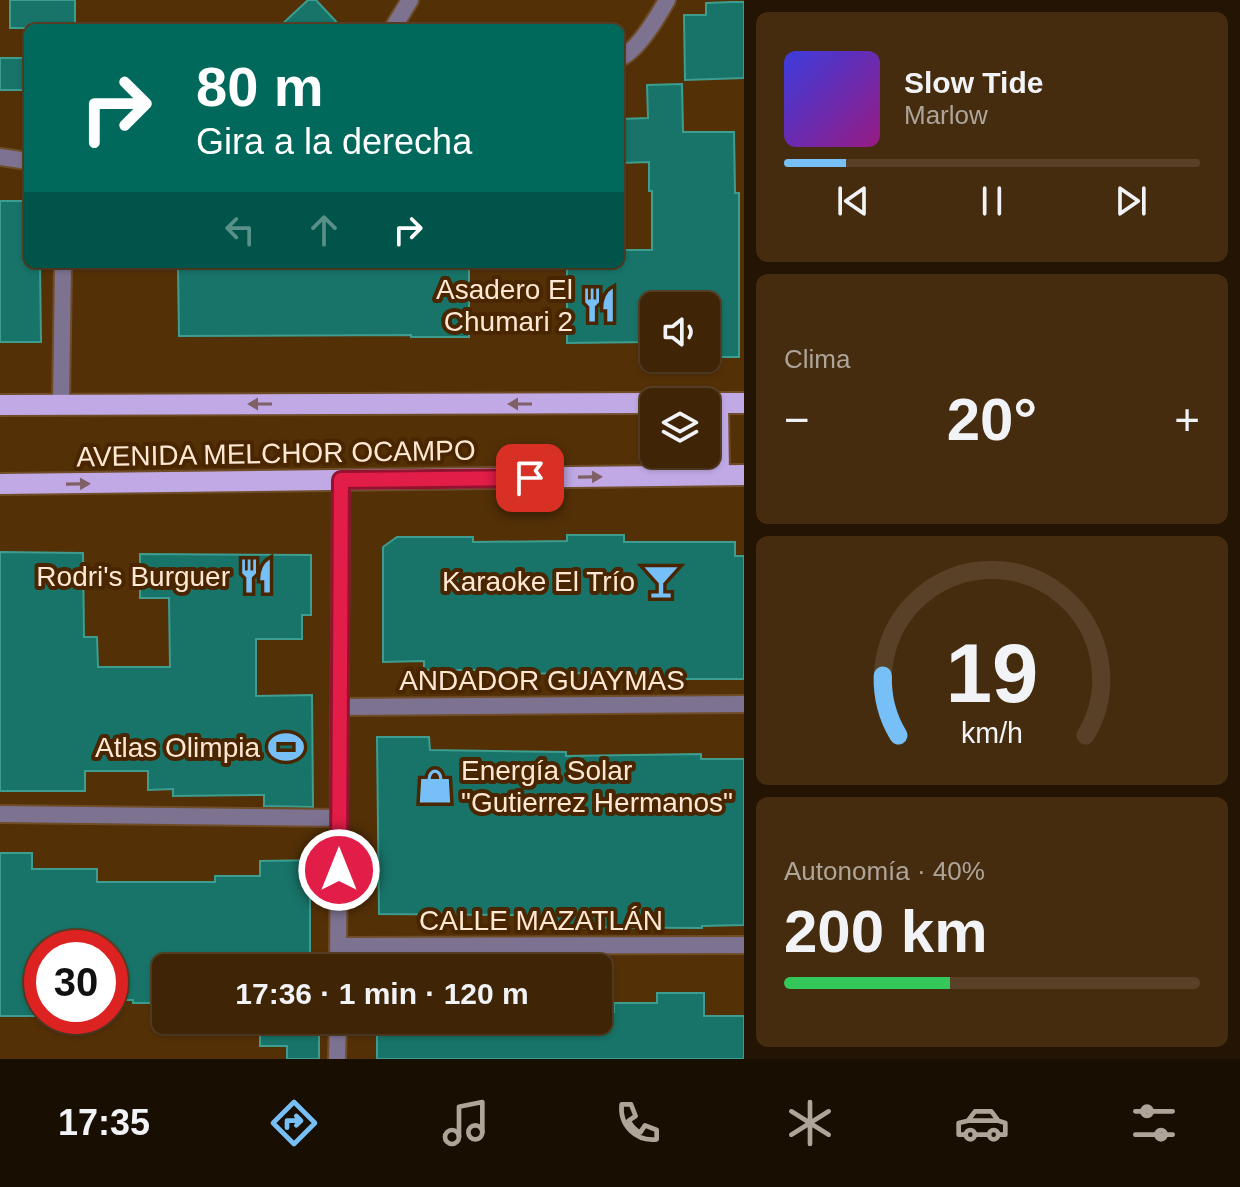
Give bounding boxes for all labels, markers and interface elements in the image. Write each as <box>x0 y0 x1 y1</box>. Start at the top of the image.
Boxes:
text: 80 m <box>196 55 324 118</box>
icon: right <box>64 56 168 160</box>
text: Slow Tide <box>904 66 1043 99</box>
text: Marlow <box>904 100 988 130</box>
text: Gira a la derecha <box>196 121 472 162</box>
icon: previous <box>831 179 875 223</box>
icon: pause <box>970 179 1014 223</box>
icon: next <box>1109 179 1153 223</box>
icon: left <box>218 208 262 252</box>
icon: ahead <box>302 208 346 252</box>
icon: right <box>386 208 430 252</box>
place label: Asadero El Chumari 2 <box>436 274 573 337</box>
restaurant icon: Asadero El Chumari 2 <box>580 286 618 324</box>
map controls <box>640 292 720 468</box>
button: sound <box>640 292 720 372</box>
text: Clima <box>784 344 850 374</box>
text: 20° <box>947 386 1037 453</box>
button: layers <box>640 388 720 468</box>
text: − <box>784 395 810 444</box>
text: + <box>1174 395 1200 444</box>
one-way arrow <box>247 398 272 410</box>
one-way arrow <box>507 398 532 410</box>
street label: AVENIDA MELCHOR OCAMPO <box>76 435 476 472</box>
pin <box>496 444 564 512</box>
icon: arrive <box>508 456 552 500</box>
one-way arrow <box>578 471 603 483</box>
one-way arrow <box>66 477 91 490</box>
restaurant icon: Rodri's Burguer <box>237 557 275 595</box>
place label: Rodri's Burguer <box>36 561 230 592</box>
bar icon: Karaoke El Trío <box>642 562 680 600</box>
place label: Karaoke El Trío <box>442 566 635 597</box>
text: 19 <box>946 627 1038 720</box>
street label: ANDADOR GUAYMAS <box>399 665 685 696</box>
text: km/h <box>961 718 1023 750</box>
sports icon: Atlas Olimpia <box>267 728 305 766</box>
place label: Atlas Olimpia <box>95 732 260 763</box>
place label: Energía Solar "Gutierrez Hermanos" <box>461 755 733 818</box>
shop icon: Energía Solar "Gutierrez Hermanos" <box>416 767 454 805</box>
position arrow <box>297 828 381 912</box>
text: Autonomía · 40% <box>784 856 985 886</box>
text: 200 km <box>784 898 988 965</box>
street label: CALLE MAZATLÁN <box>419 905 663 936</box>
speed limit sign: 30 <box>24 930 128 1034</box>
text: 17:36 · 1 min · 120 m <box>235 977 529 1010</box>
icon: directions <box>266 1095 322 1151</box>
icon: music <box>438 1095 494 1151</box>
icon: phone <box>610 1095 666 1151</box>
icon: climate <box>782 1095 838 1151</box>
icon: car <box>954 1095 1010 1151</box>
icon: filters <box>1126 1095 1182 1151</box>
text: 17:35 <box>58 1102 150 1143</box>

